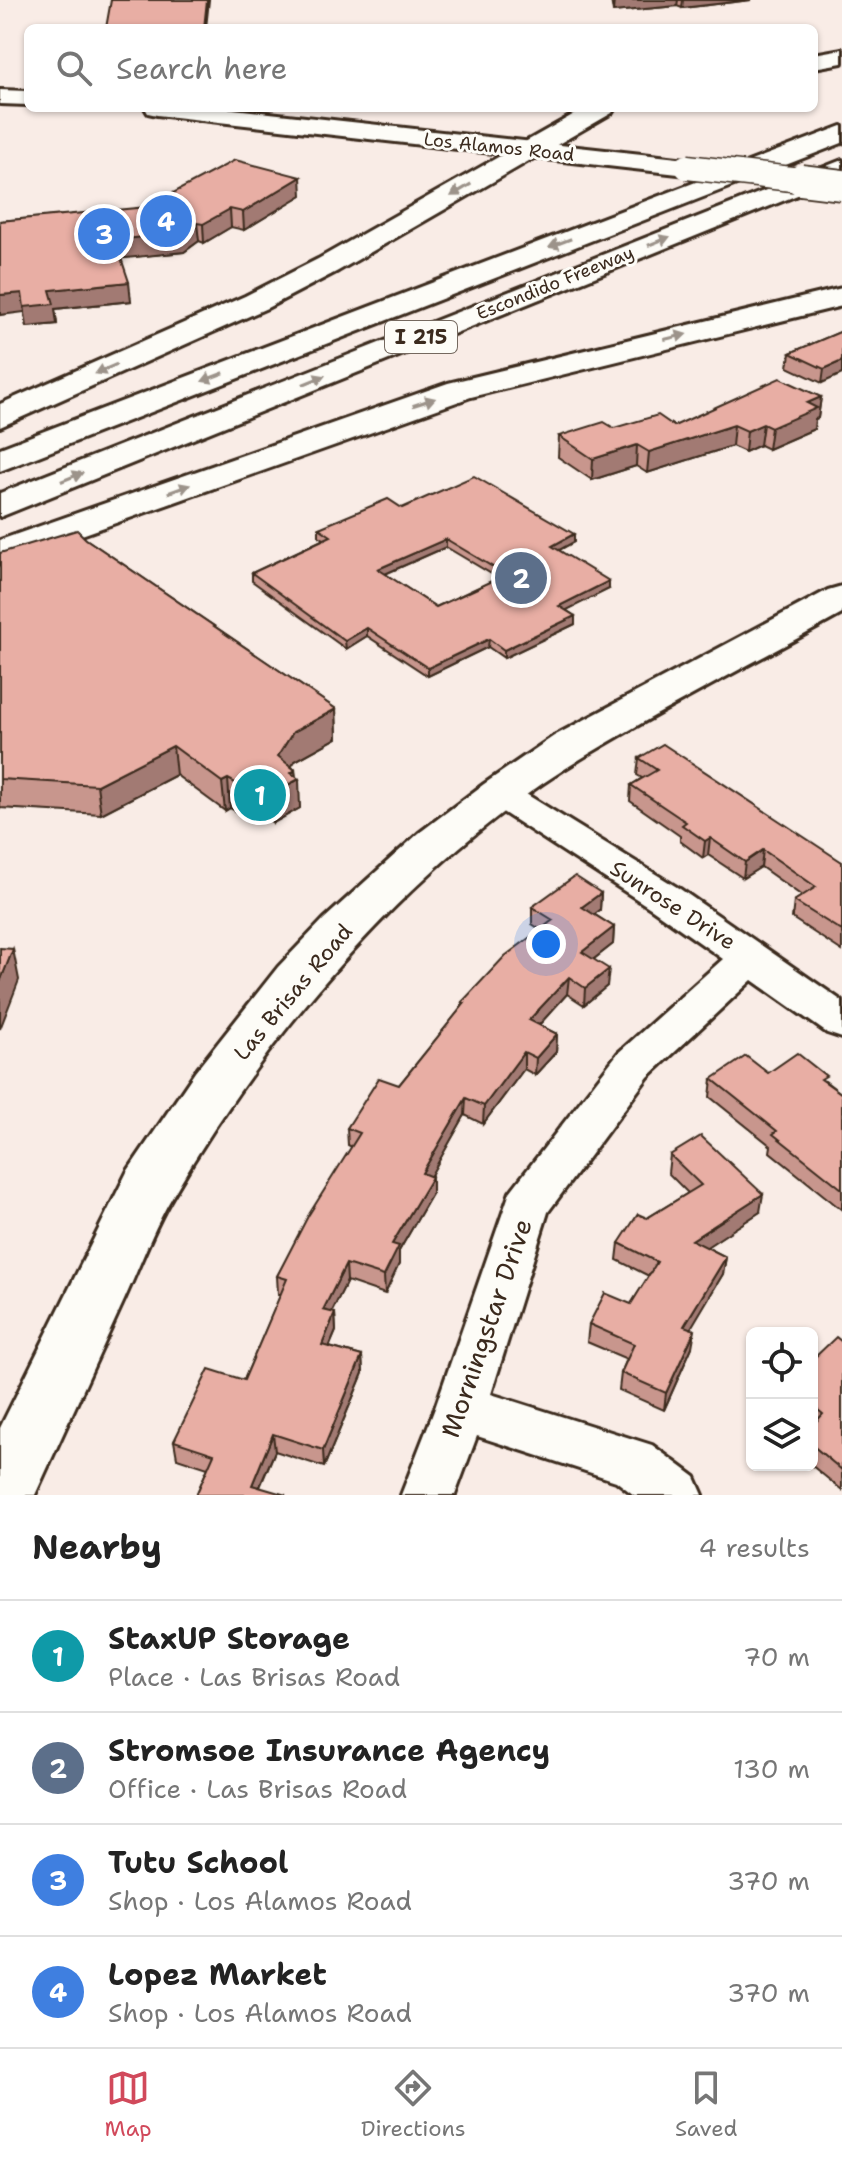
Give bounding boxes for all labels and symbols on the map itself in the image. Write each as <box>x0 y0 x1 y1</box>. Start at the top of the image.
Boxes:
street label: Los Alamos Road <box>423 127 575 167</box>
one-way arrow <box>450 183 472 197</box>
pin: 4 <box>140 191 192 251</box>
pin: 3 <box>78 204 130 264</box>
one-way arrow <box>647 234 671 247</box>
one-way arrow <box>548 237 572 250</box>
street label: Escondido Freeway <box>473 240 637 326</box>
road number: I 215 <box>385 321 457 353</box>
one-way arrow <box>663 330 688 343</box>
one-way arrow <box>94 363 117 376</box>
one-way arrow <box>201 371 225 384</box>
one-way arrow <box>302 373 326 386</box>
one-way arrow <box>412 395 436 408</box>
one-way arrow <box>60 470 84 483</box>
one-way arrow <box>167 483 191 495</box>
pin: 2 <box>495 548 547 608</box>
pin: 1 <box>234 765 286 825</box>
street label: Sunrose Drive <box>605 854 741 956</box>
street label: Las Brisas Road <box>227 918 359 1066</box>
your location <box>526 924 566 964</box>
street label: Morningstar Drive <box>432 1214 540 1442</box>

